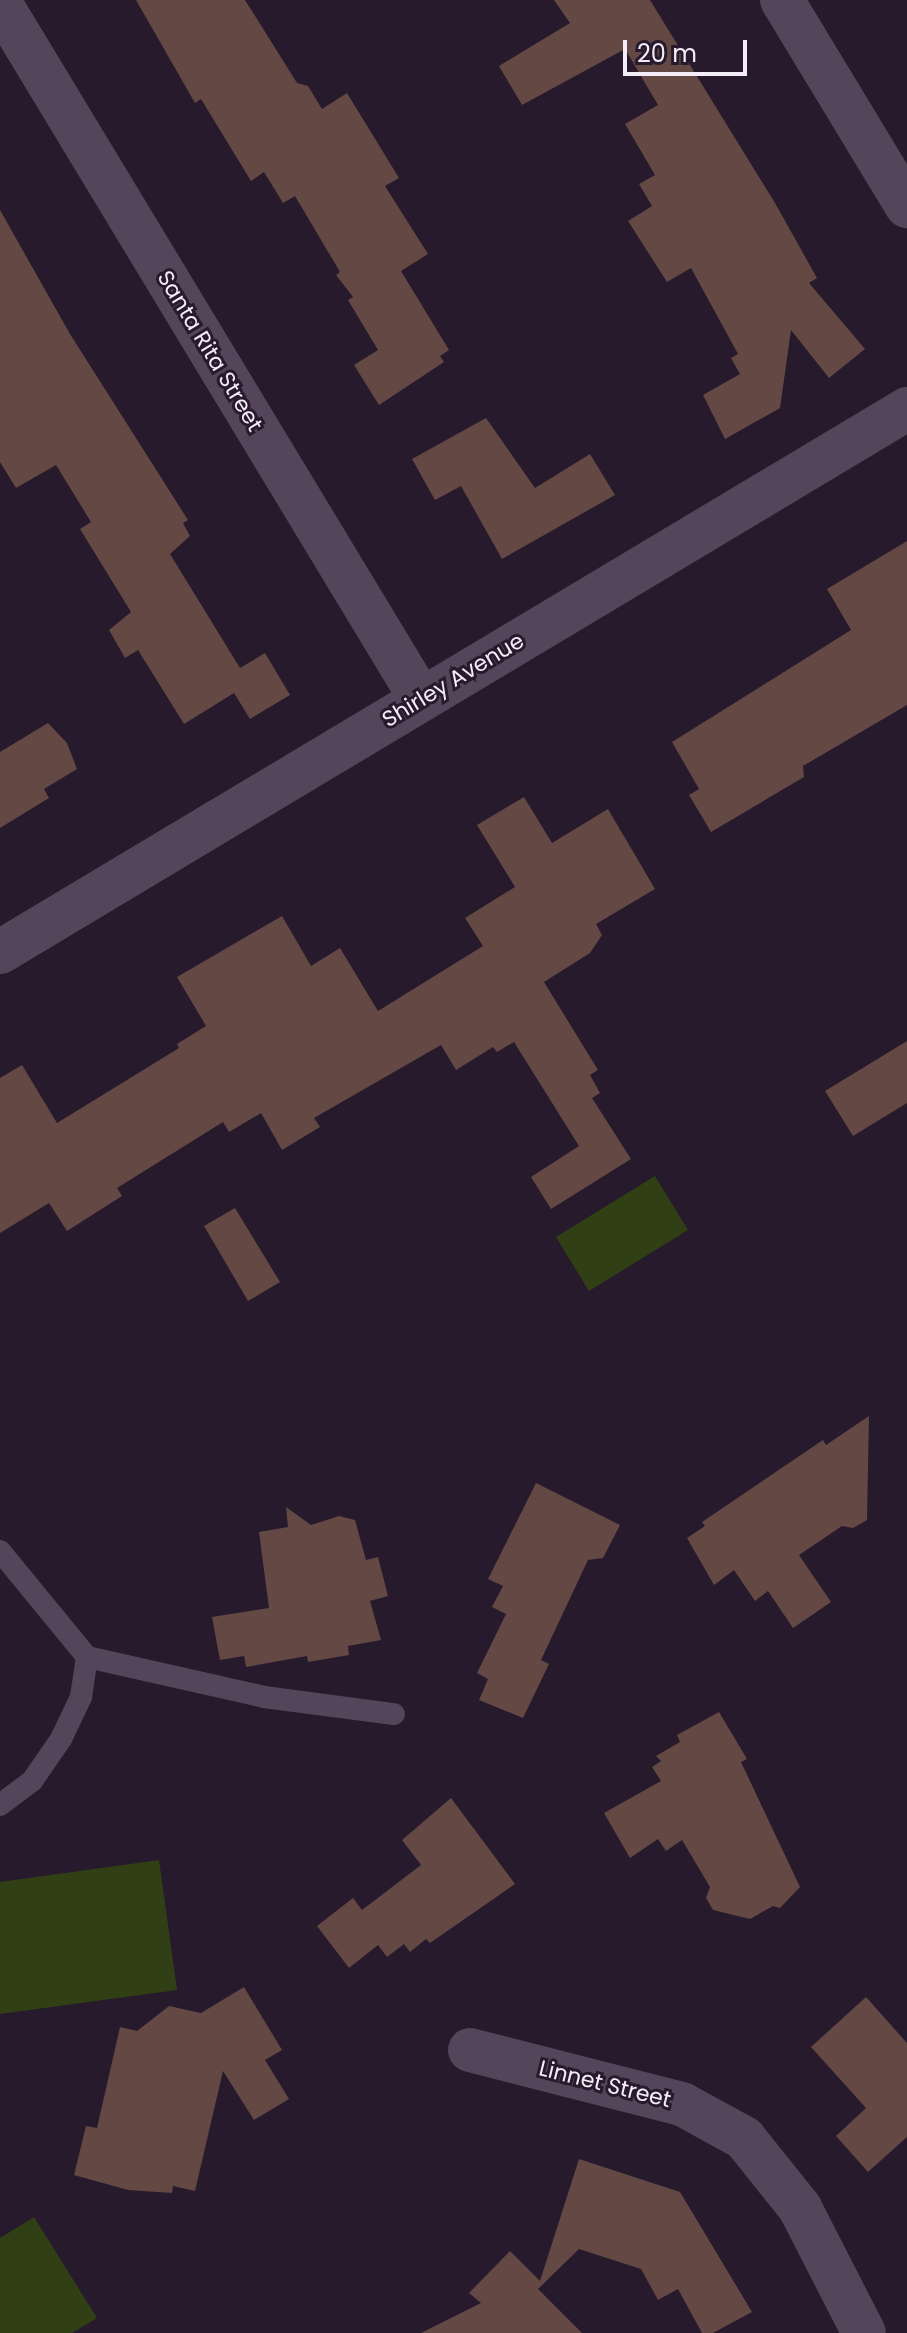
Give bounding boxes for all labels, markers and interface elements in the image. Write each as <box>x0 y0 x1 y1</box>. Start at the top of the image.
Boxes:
scale bar <box>627 24 751 74</box>
text: 20 m <box>637 37 697 70</box>
street label: Santa Rita Street <box>152 266 268 436</box>
street label: Shirley Avenue <box>377 627 529 733</box>
street label: Linnet Street <box>536 2055 674 2113</box>

